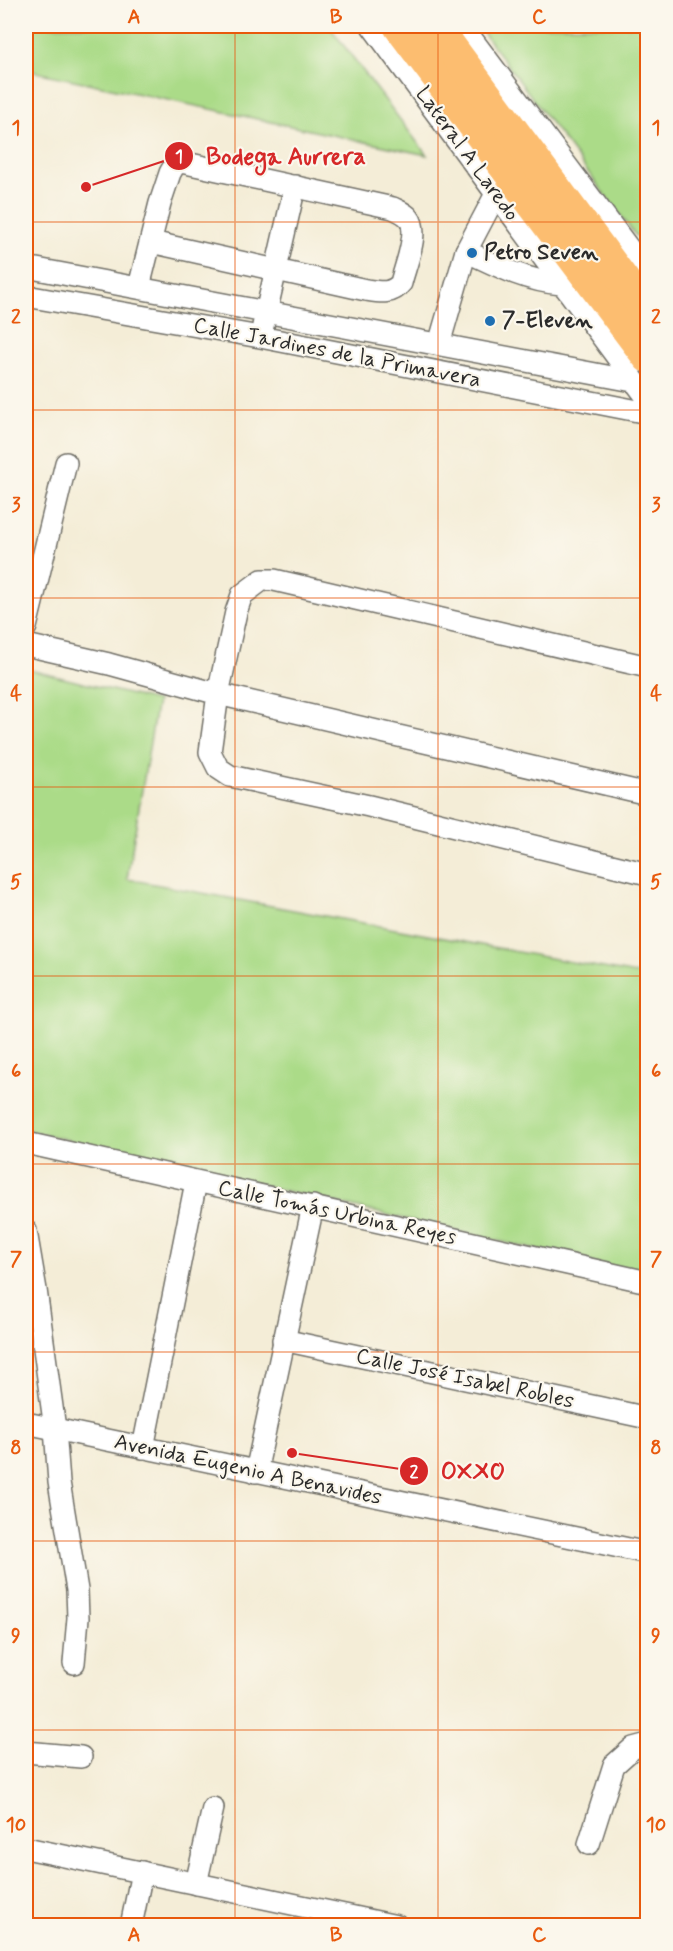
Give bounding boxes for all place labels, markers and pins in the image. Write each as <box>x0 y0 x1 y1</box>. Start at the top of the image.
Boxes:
callout: Bodega Aurrera <box>164 135 378 177</box>
place label: Petro Seven <box>484 239 599 267</box>
marker: Petro Seven <box>465 246 479 260</box>
place label: 7-Eleven <box>502 307 593 335</box>
marker: 7-Eleven <box>483 314 497 328</box>
callout: OXXO <box>399 1450 517 1492</box>

